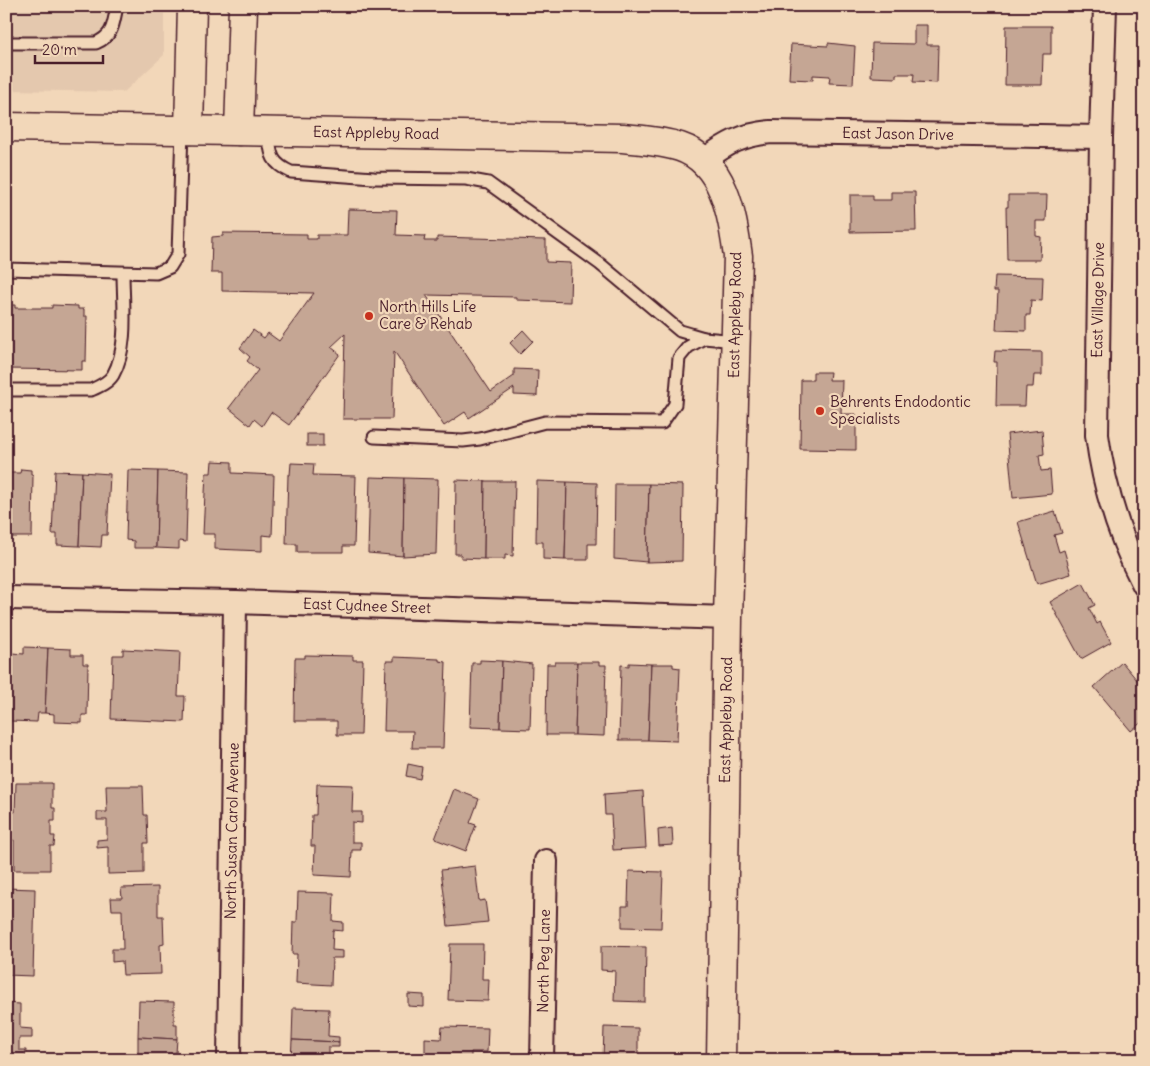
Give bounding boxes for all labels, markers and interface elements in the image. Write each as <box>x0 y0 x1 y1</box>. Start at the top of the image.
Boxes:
scale bar <box>35 32 102 64</box>
text: 20 m <box>42 40 77 59</box>
street label: East Appleby Road <box>313 122 440 143</box>
street label: East Jason Drive <box>842 123 954 144</box>
street label: East Village Drive <box>1087 242 1108 358</box>
street label: East Appleby Road <box>724 251 745 378</box>
place label: North Hills Life Care & Rehab <box>379 297 476 333</box>
marker: North Hills Life Care & Rehab <box>363 310 375 322</box>
place label: Behrents Endodontic Specialists <box>830 392 971 428</box>
marker: Behrents Endodontic Specialists <box>814 405 826 417</box>
street label: East Cydnee Street <box>303 594 431 617</box>
street label: East Appleby Road <box>715 656 736 783</box>
street label: North Susan Carol Avenue <box>220 742 243 920</box>
street label: North Peg Lane <box>533 909 554 1013</box>

